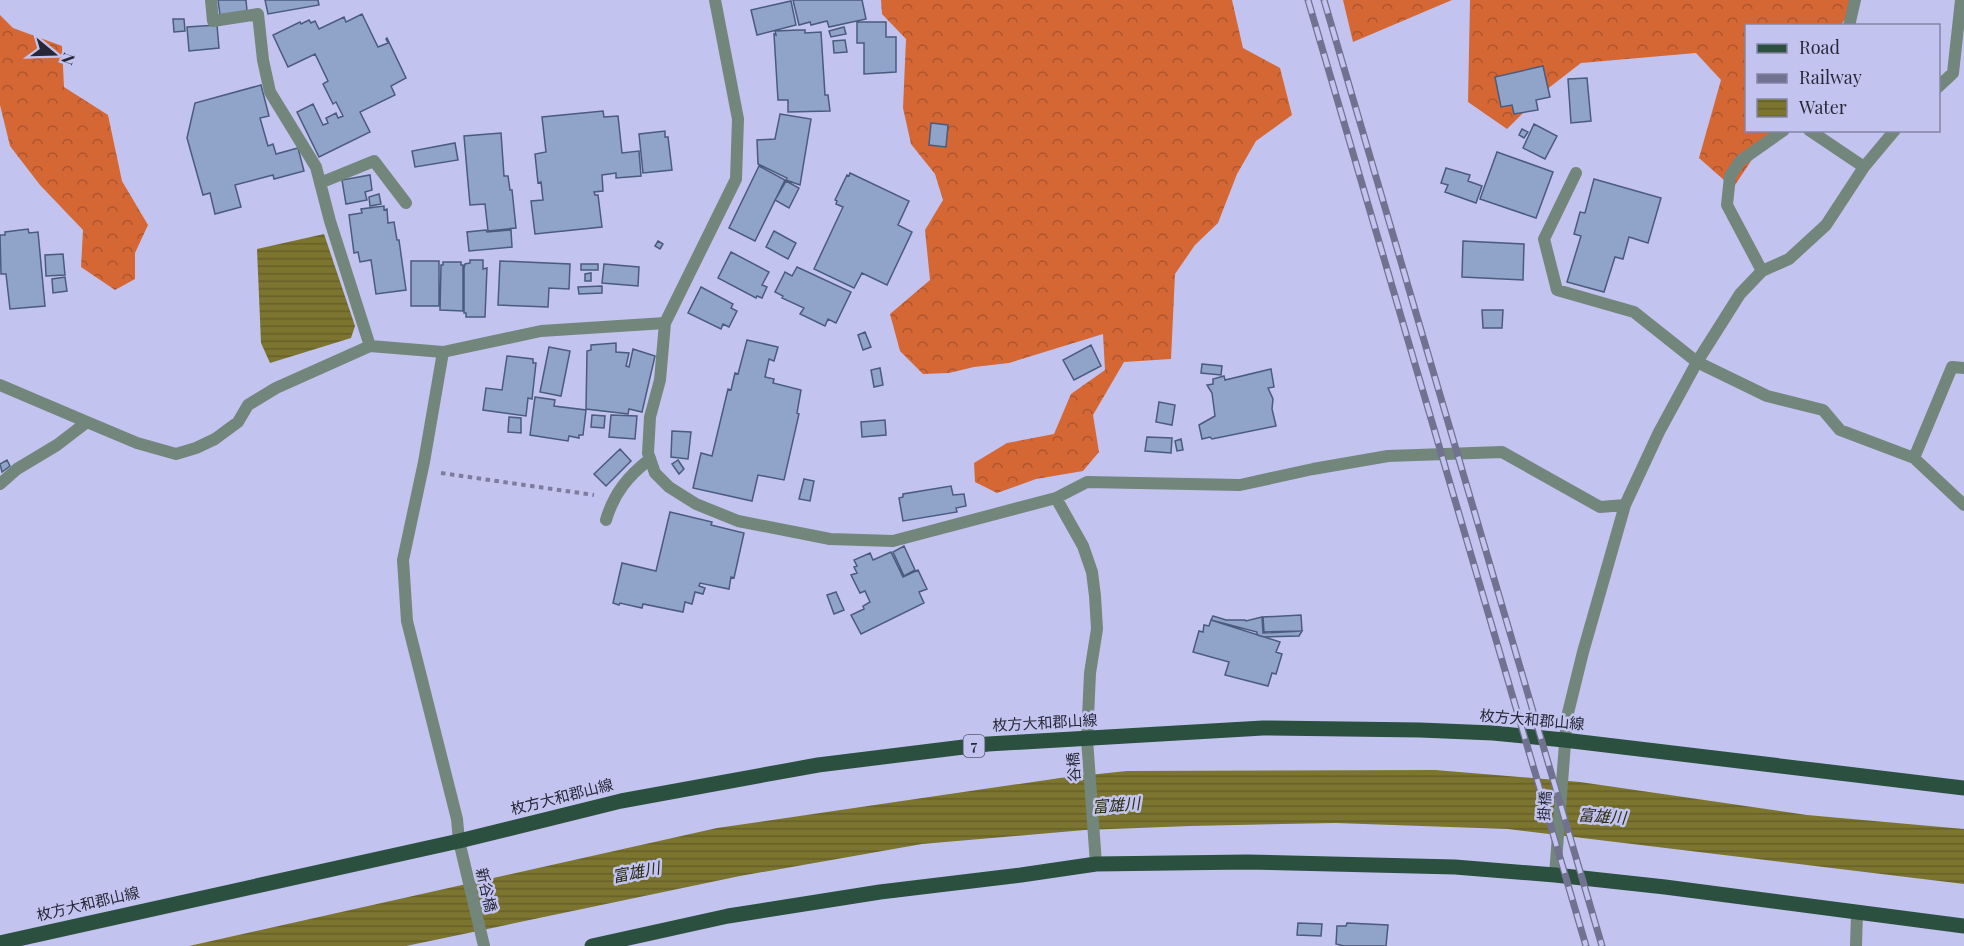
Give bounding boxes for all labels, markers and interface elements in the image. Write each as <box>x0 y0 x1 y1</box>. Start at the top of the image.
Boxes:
north arrow <box>24 24 84 84</box>
legend <box>1745 24 1940 132</box>
text: Road <box>1799 35 1840 59</box>
text: N <box>57 50 80 68</box>
text: Railway <box>1799 65 1862 89</box>
text: Water <box>1798 95 1847 119</box>
street label: 枚方大和郡山線 <box>1479 704 1585 734</box>
street label: 枚方大和郡山線 <box>992 709 1098 735</box>
road number: 7 <box>964 735 984 757</box>
street label: 谷橋 <box>1062 751 1084 783</box>
street label: 枚方大和郡山線 <box>508 774 615 818</box>
street label: 掛橋 <box>1533 790 1555 822</box>
water label: 富雄川 <box>1091 792 1143 817</box>
water label: 富雄川 <box>1577 803 1629 828</box>
water label: 富雄川 <box>610 856 663 886</box>
street label: 新谷橋 <box>472 866 502 914</box>
street label: 枚方大和郡山線 <box>34 881 141 925</box>

